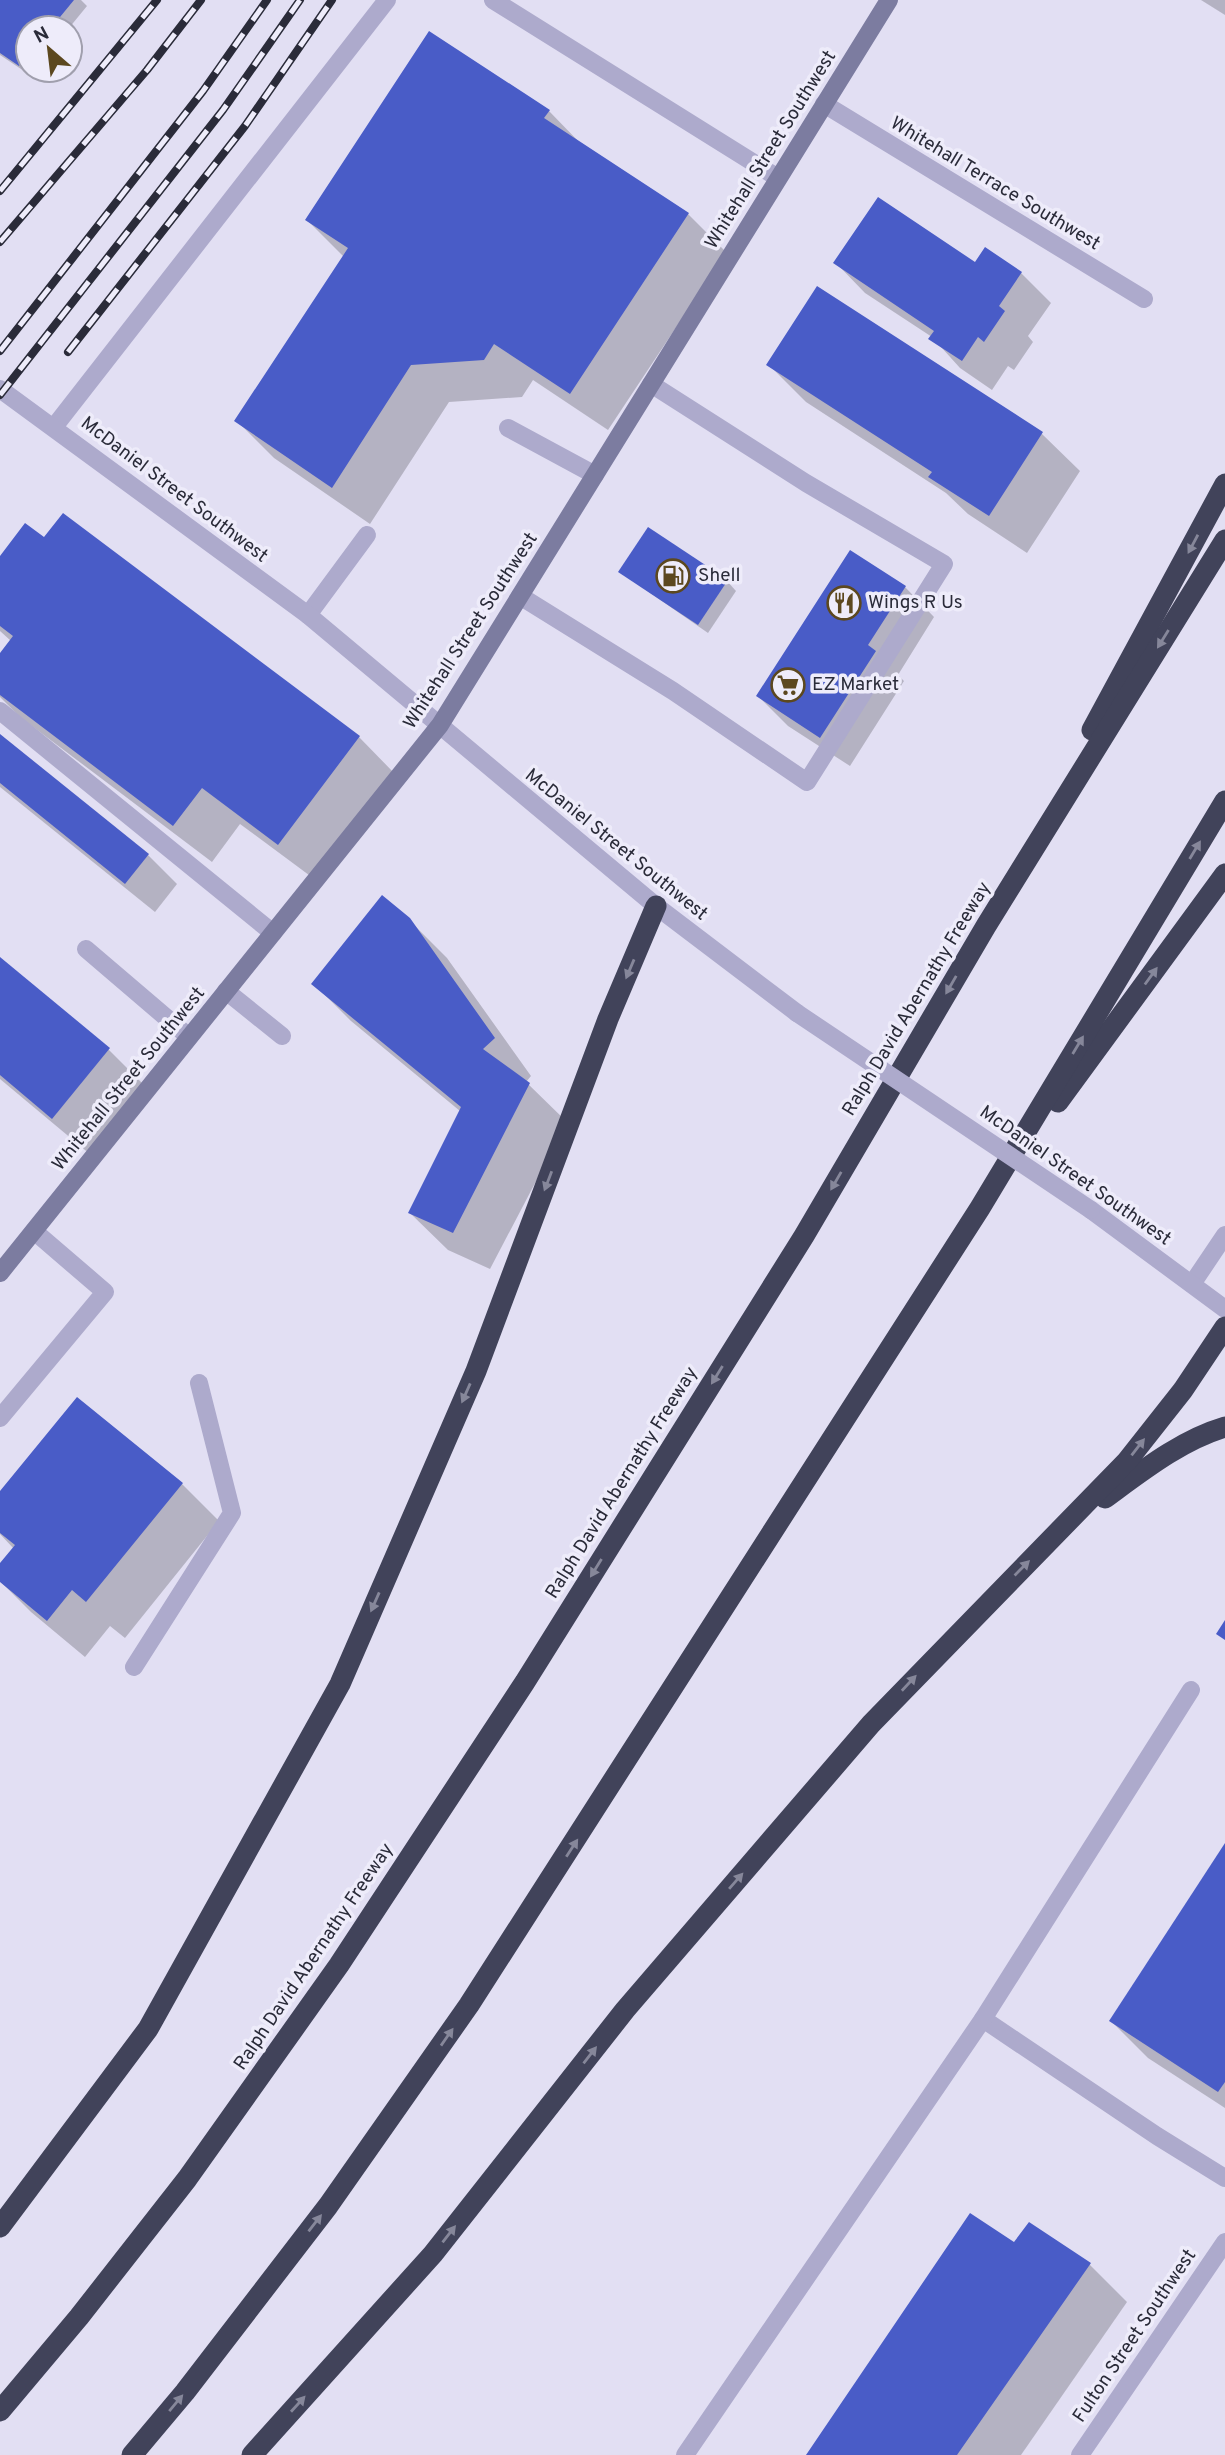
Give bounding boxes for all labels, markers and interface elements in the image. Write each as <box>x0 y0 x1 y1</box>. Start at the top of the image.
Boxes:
north arrow <box>14 14 84 84</box>
text: N <box>30 22 54 50</box>
street label: Whitehall Street Southwest <box>700 46 842 254</box>
street label: Whitehall Terrace Southwest <box>886 112 1104 256</box>
street label: McDaniel Street Southwest <box>75 412 273 568</box>
street label: Whitehall Street Southwest <box>398 528 544 734</box>
one-way arrow <box>1187 534 1199 554</box>
fuel station icon: Shell <box>654 557 692 595</box>
place label: Shell <box>698 564 741 588</box>
restaurant icon: Wings R Us <box>825 584 863 622</box>
place label: Wings R Us <box>868 591 963 615</box>
one-way arrow <box>1157 630 1170 649</box>
supermarket icon: EZ Market <box>769 666 807 704</box>
place label: EZ Market <box>812 673 899 697</box>
street label: McDaniel Street Southwest <box>520 764 712 926</box>
one-way arrow <box>1189 840 1202 859</box>
street label: Ralph David Abernathy Freeway <box>837 878 997 1120</box>
one-way arrow <box>624 958 635 979</box>
one-way arrow <box>1143 967 1158 985</box>
one-way arrow <box>945 975 957 994</box>
street label: Whitehall Street Southwest <box>47 982 211 1176</box>
one-way arrow <box>1072 1035 1084 1054</box>
street label: McDaniel Street Southwest <box>974 1101 1176 1251</box>
one-way arrow <box>542 1170 553 1191</box>
one-way arrow <box>830 1171 842 1191</box>
street label: Ralph David Abernathy Freeway <box>541 1363 703 1603</box>
one-way arrow <box>710 1365 723 1384</box>
one-way arrow <box>460 1383 472 1403</box>
one-way arrow <box>1130 1438 1145 1455</box>
one-way arrow <box>590 1558 603 1577</box>
one-way arrow <box>1013 1559 1030 1576</box>
one-way arrow <box>370 1592 381 1613</box>
one-way arrow <box>901 1675 917 1692</box>
one-way arrow <box>565 1838 578 1857</box>
street label: Ralph David Abernathy Freeway <box>229 1839 399 2075</box>
one-way arrow <box>728 1873 743 1890</box>
one-way arrow <box>439 2028 453 2047</box>
one-way arrow <box>582 2047 597 2065</box>
one-way arrow <box>308 2215 323 2233</box>
one-way arrow <box>441 2225 455 2243</box>
street label: Fulton Street Southwest <box>1068 2245 1202 2427</box>
one-way arrow <box>168 2394 184 2412</box>
one-way arrow <box>290 2395 306 2413</box>

